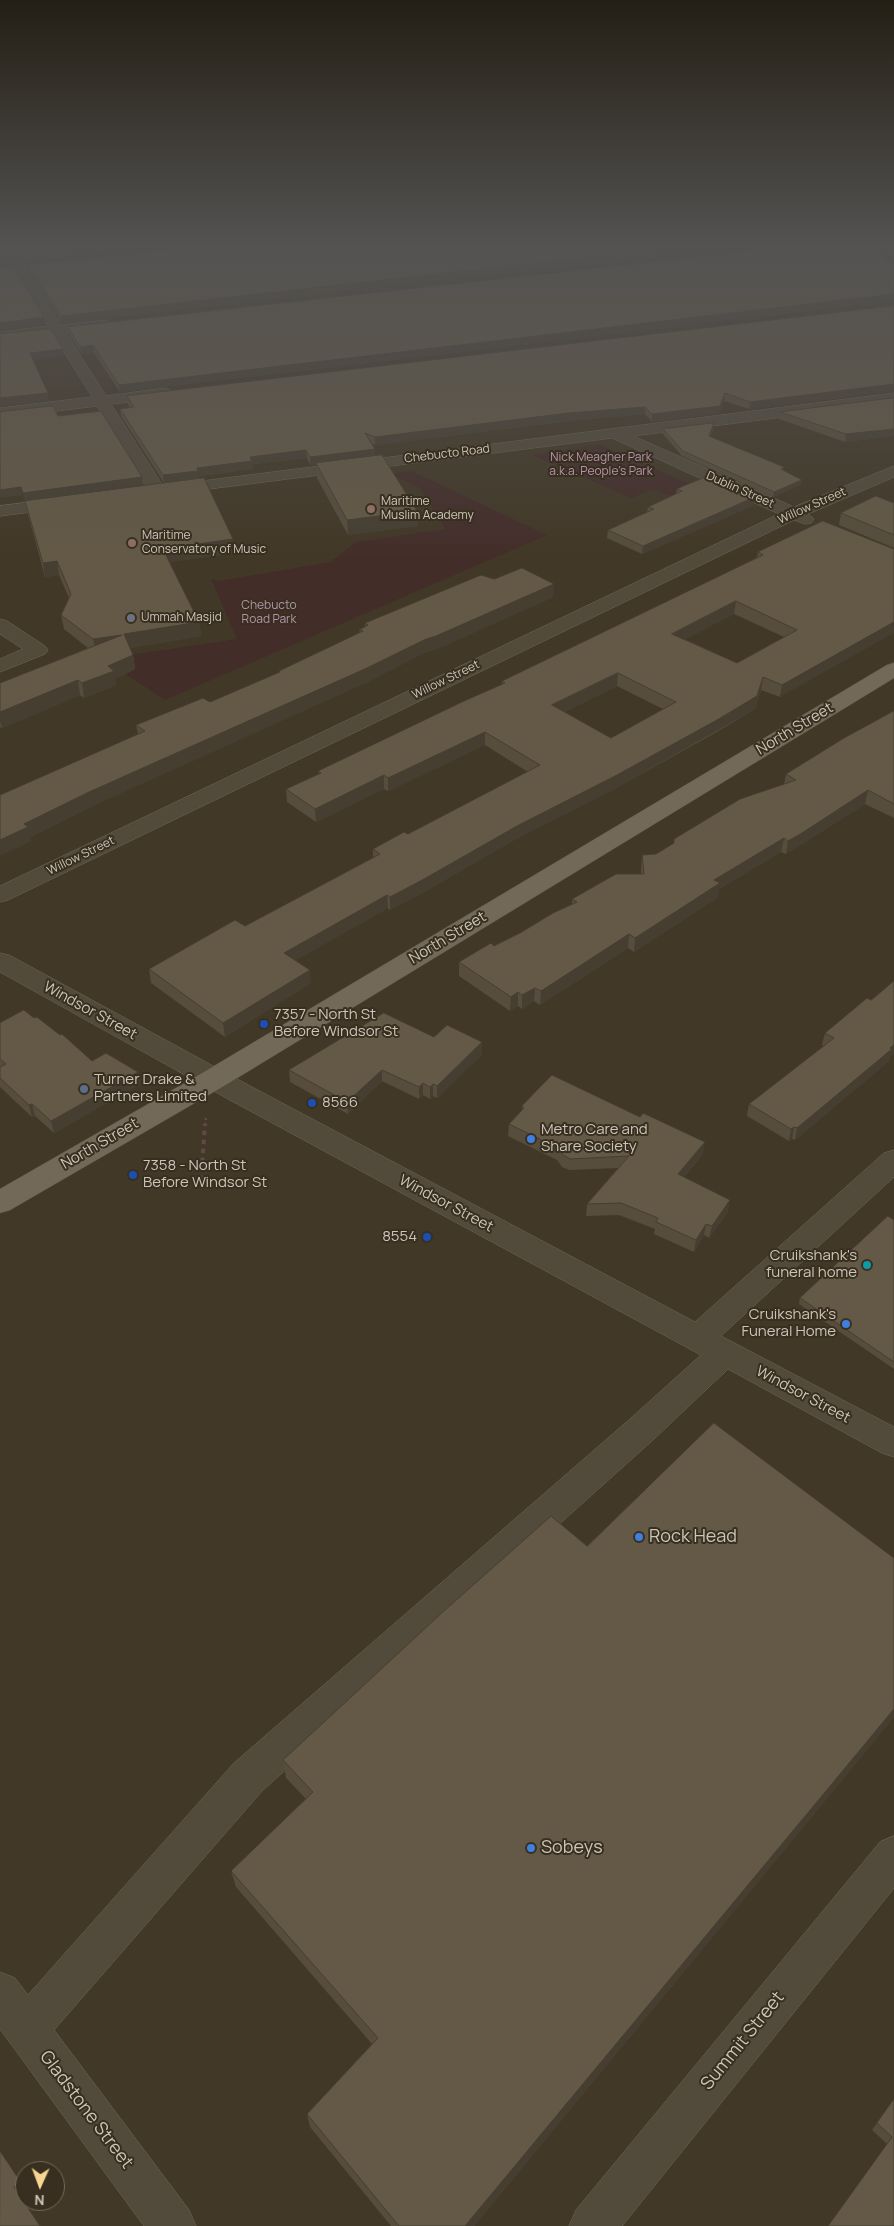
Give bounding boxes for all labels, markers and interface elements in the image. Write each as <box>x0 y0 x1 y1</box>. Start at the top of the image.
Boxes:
street label: Chebucto Road <box>403 442 491 466</box>
park label: Nick Meagher Park a.k.a. People's Park <box>549 451 653 479</box>
street label: Dublin Street <box>704 469 776 511</box>
street label: Willow Street <box>776 485 848 527</box>
place label: Maritime Muslim Academy <box>381 495 474 523</box>
marker: Maritime Muslim Academy <box>365 503 377 515</box>
place label: Maritime Conservatory of Music <box>142 529 266 557</box>
marker: Maritime Conservatory of Music <box>126 537 138 549</box>
park label: Chebucto Road Park <box>241 599 297 627</box>
place label: Ummah Masjid <box>141 611 222 625</box>
marker: Ummah Masjid <box>125 612 137 624</box>
street label: Willow Street <box>410 658 482 702</box>
street label: North Street <box>753 699 837 759</box>
street label: Willow Street <box>45 834 117 878</box>
street label: North Street <box>406 908 490 968</box>
street label: Windsor Street <box>40 978 140 1044</box>
place label: 7357 - North St Before Windsor St <box>274 1006 398 1041</box>
marker: 7357 - North St Before Windsor St <box>258 1018 270 1030</box>
place label: Turner Drake & Partners Limited <box>94 1071 207 1106</box>
marker: Turner Drake & Partners Limited <box>78 1083 90 1095</box>
place label: 8566 <box>322 1094 358 1112</box>
marker: 8566 <box>306 1097 318 1109</box>
street label: North Street <box>58 1115 142 1173</box>
place label: Metro Care and Share Society <box>541 1121 648 1156</box>
marker: Metro Care and Share Society <box>525 1133 537 1145</box>
place label: 7358 - North St Before Windsor St <box>143 1157 267 1192</box>
marker: 7358 - North St Before Windsor St <box>127 1169 139 1181</box>
street label: Windsor Street <box>396 1172 496 1236</box>
place label: 8554 <box>382 1228 417 1246</box>
marker: 8554 <box>421 1231 433 1243</box>
place label: Cruikshank's funeral home <box>766 1247 857 1282</box>
marker: Cruikshank's funeral home <box>861 1259 873 1271</box>
place label: Cruikshank's Funeral Home <box>741 1306 836 1341</box>
marker: Cruikshank's Funeral Home <box>840 1318 852 1330</box>
street label: Windsor Street <box>753 1363 853 1427</box>
place label: Rock Head <box>649 1526 737 1548</box>
marker: Rock Head <box>633 1531 645 1543</box>
place label: Sobeys <box>541 1837 603 1859</box>
marker: Sobeys <box>525 1842 537 1854</box>
street label: Summit Street <box>697 1987 789 2095</box>
street label: Gladstone Street <box>35 2047 137 2173</box>
north arrow <box>15 2161 65 2211</box>
text: N <box>34 2191 45 2210</box>

